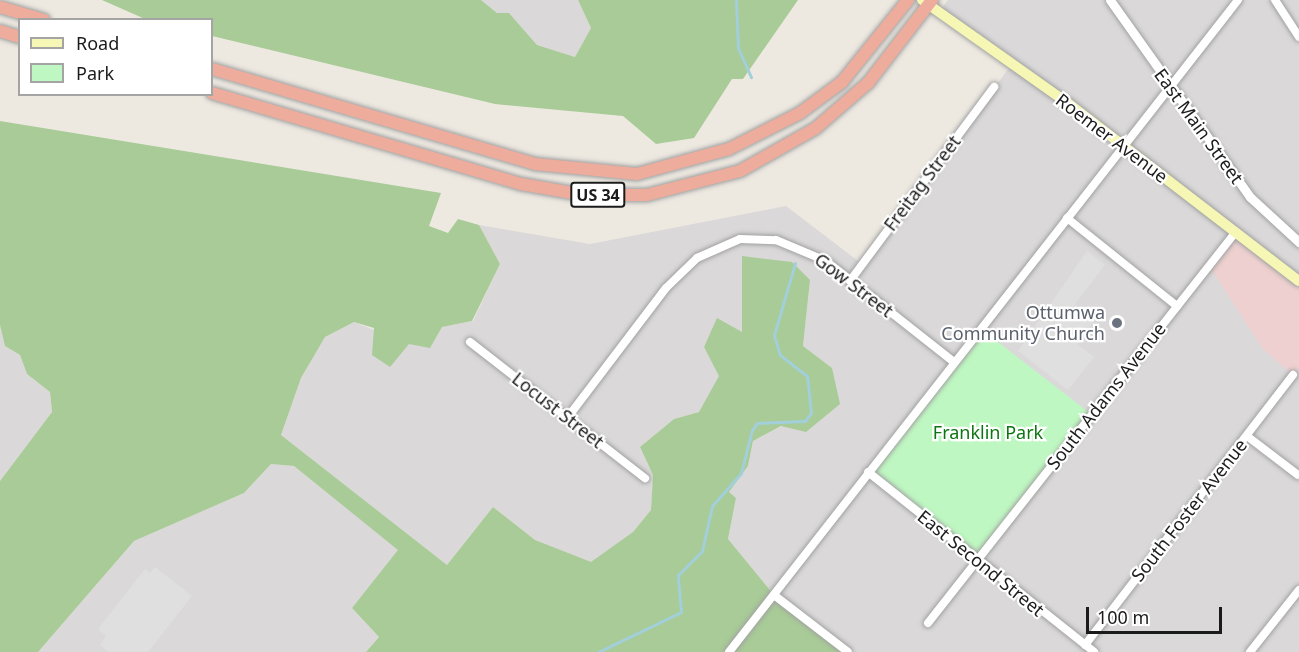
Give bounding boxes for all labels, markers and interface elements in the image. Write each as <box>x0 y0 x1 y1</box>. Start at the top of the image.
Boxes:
legend <box>18 18 213 96</box>
text: Road <box>76 31 119 55</box>
text: Park <box>76 61 114 85</box>
street label: East Main Street <box>1150 64 1248 188</box>
street label: Roemer Avenue <box>1052 89 1172 187</box>
street label: Freitag Street <box>879 131 965 235</box>
road number: US 34 <box>570 182 626 208</box>
street label: Gow Street <box>810 248 898 322</box>
place label: Ottumwa Community Church <box>941 302 1105 344</box>
marker: Ottumwa Community Church <box>1110 316 1124 330</box>
street label: South Adams Avenue <box>1042 318 1170 474</box>
street label: Locust Street <box>508 368 608 452</box>
park label: Franklin Park <box>933 421 1043 443</box>
street label: South Foster Avenue <box>1127 434 1251 586</box>
street label: East Second Street <box>913 505 1049 621</box>
scale bar <box>1089 595 1226 633</box>
text: 100 m <box>1097 605 1149 629</box>

